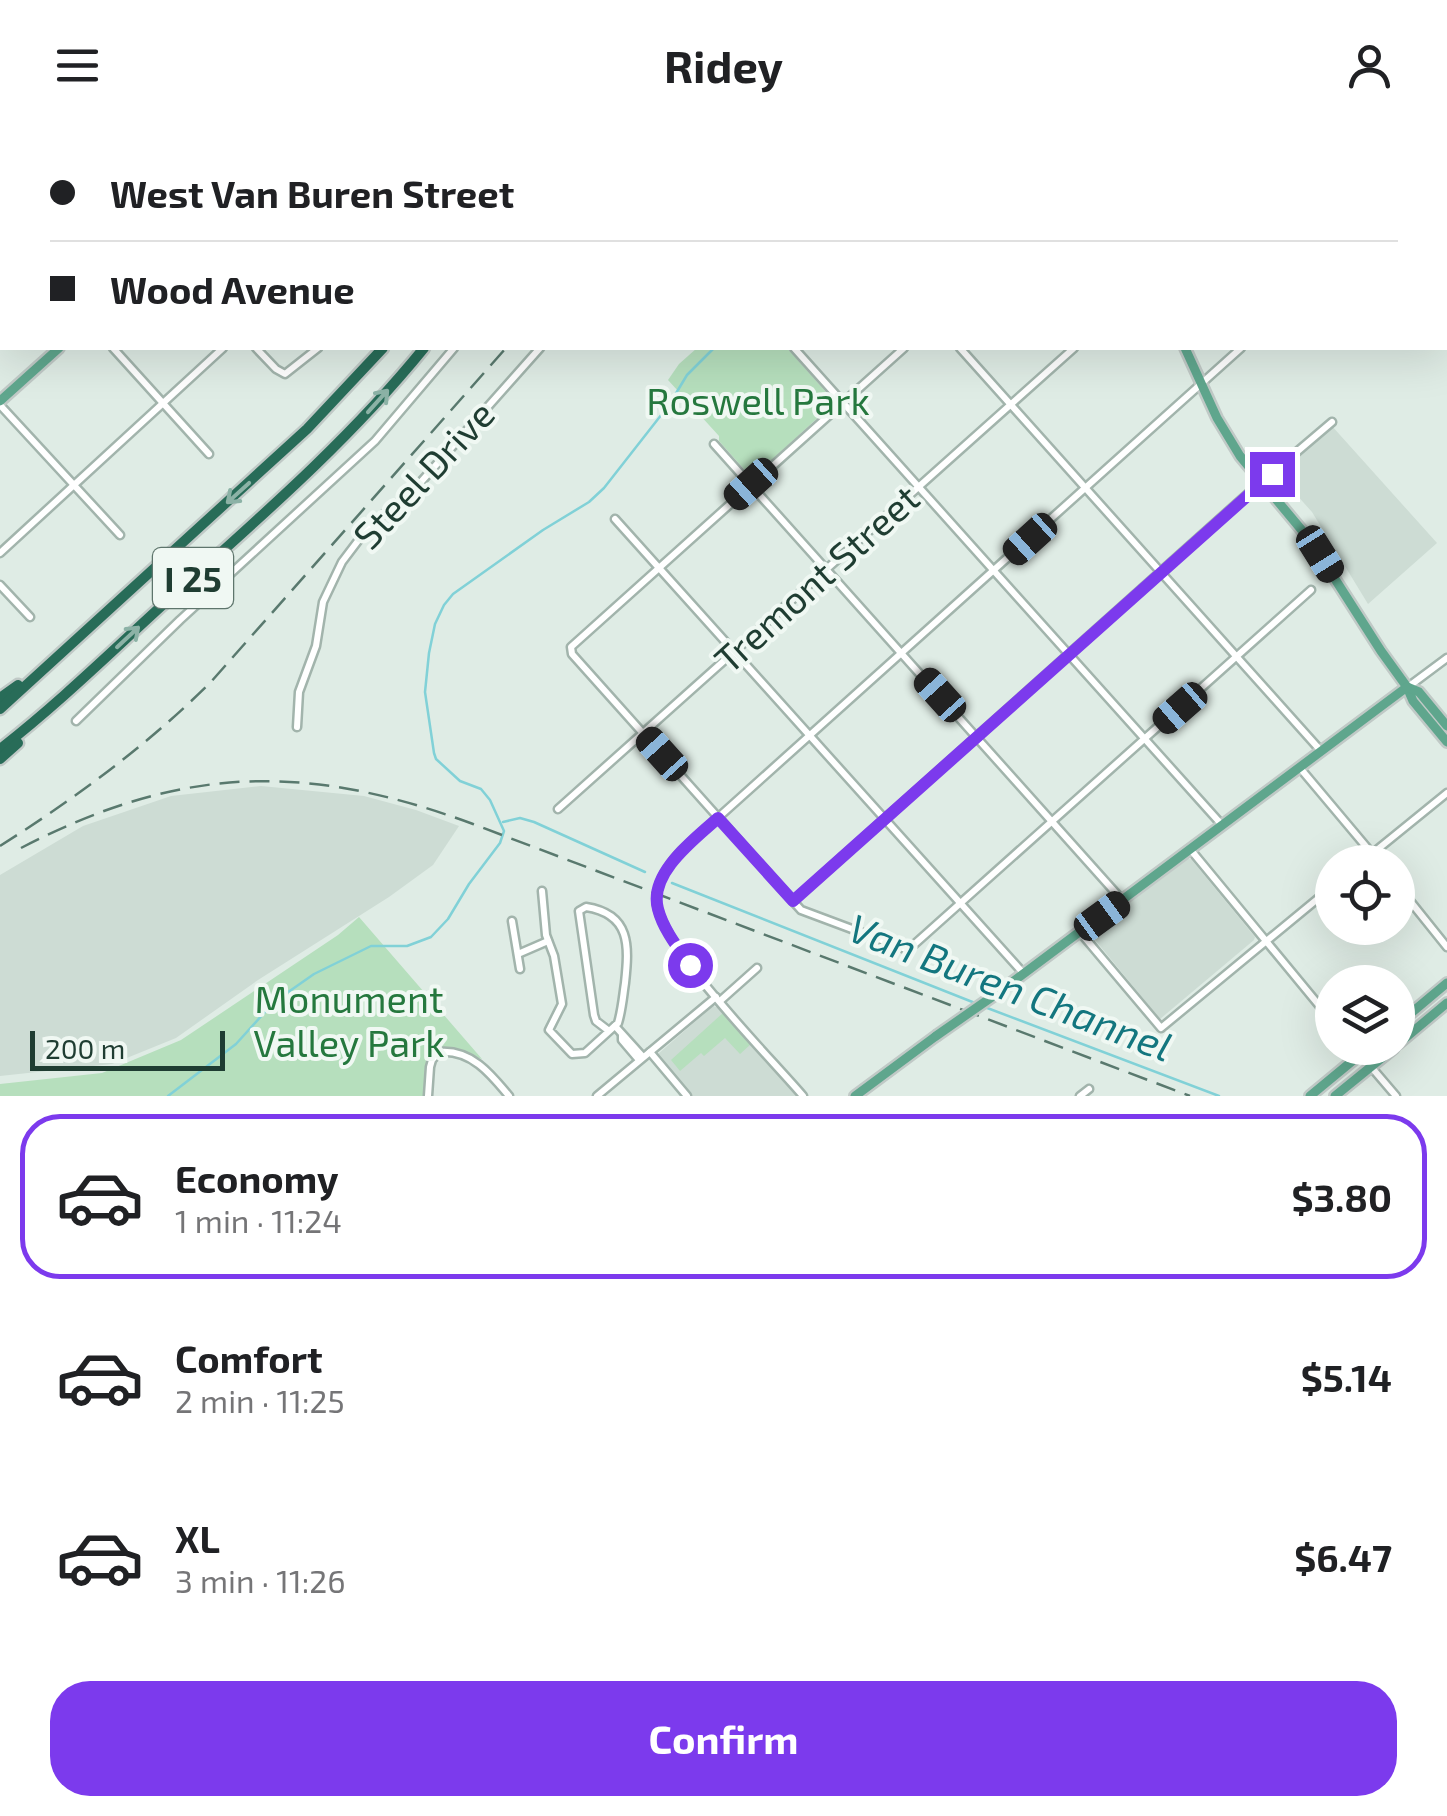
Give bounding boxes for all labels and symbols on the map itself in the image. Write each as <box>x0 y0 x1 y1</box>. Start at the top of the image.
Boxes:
park label: Roswell Park <box>646 377 870 423</box>
one-way arrow <box>367 389 390 414</box>
street label: Steel Drive <box>343 391 503 557</box>
route end <box>1250 452 1295 497</box>
car <box>719 453 783 515</box>
street label: Tremont Street <box>704 474 928 682</box>
one-way arrow <box>226 481 251 504</box>
car <box>998 508 1062 570</box>
car <box>1291 521 1349 587</box>
road number: I 25 <box>153 548 233 608</box>
one-way arrow <box>115 626 140 649</box>
car <box>909 663 971 727</box>
car <box>1148 677 1212 739</box>
car <box>631 722 693 786</box>
car <box>1069 886 1135 946</box>
water label: Van Buren Channel <box>843 902 1179 1070</box>
route start <box>668 943 713 988</box>
park label: Monument Valley Park <box>253 975 445 1065</box>
scale bar <box>30 1026 225 1070</box>

